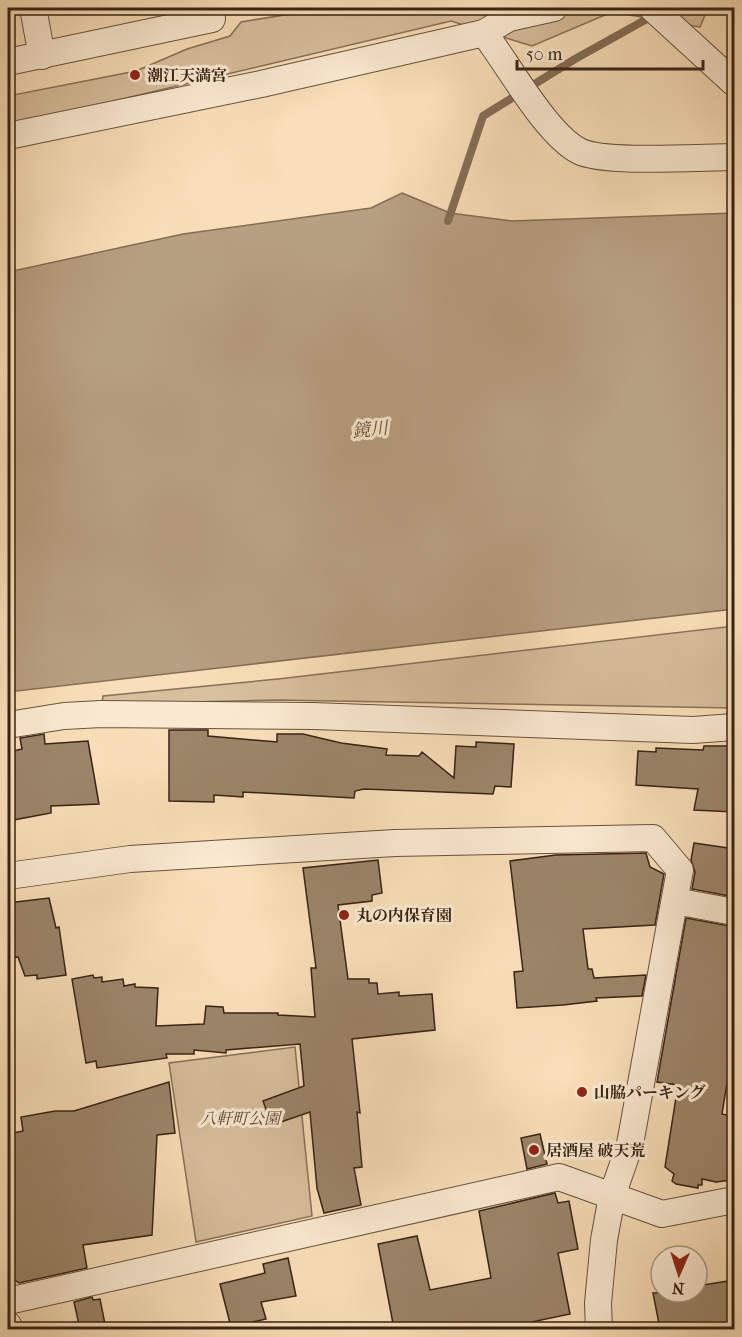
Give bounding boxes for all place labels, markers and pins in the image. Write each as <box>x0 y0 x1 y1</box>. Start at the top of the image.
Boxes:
place label: 潮江天満宮 <box>147 66 227 85</box>
marker: 潮江天満宮 <box>128 68 142 82</box>
place label: 丸の内保育園 <box>356 906 452 925</box>
marker: 丸の内保育園 <box>337 908 351 922</box>
place label: 山脇パーキング <box>594 1083 706 1102</box>
marker: 山脇パーキング <box>575 1085 589 1099</box>
place label: 居酒屋 破天荒 <box>546 1141 645 1160</box>
marker: 居酒屋 破天荒 <box>527 1143 541 1157</box>

